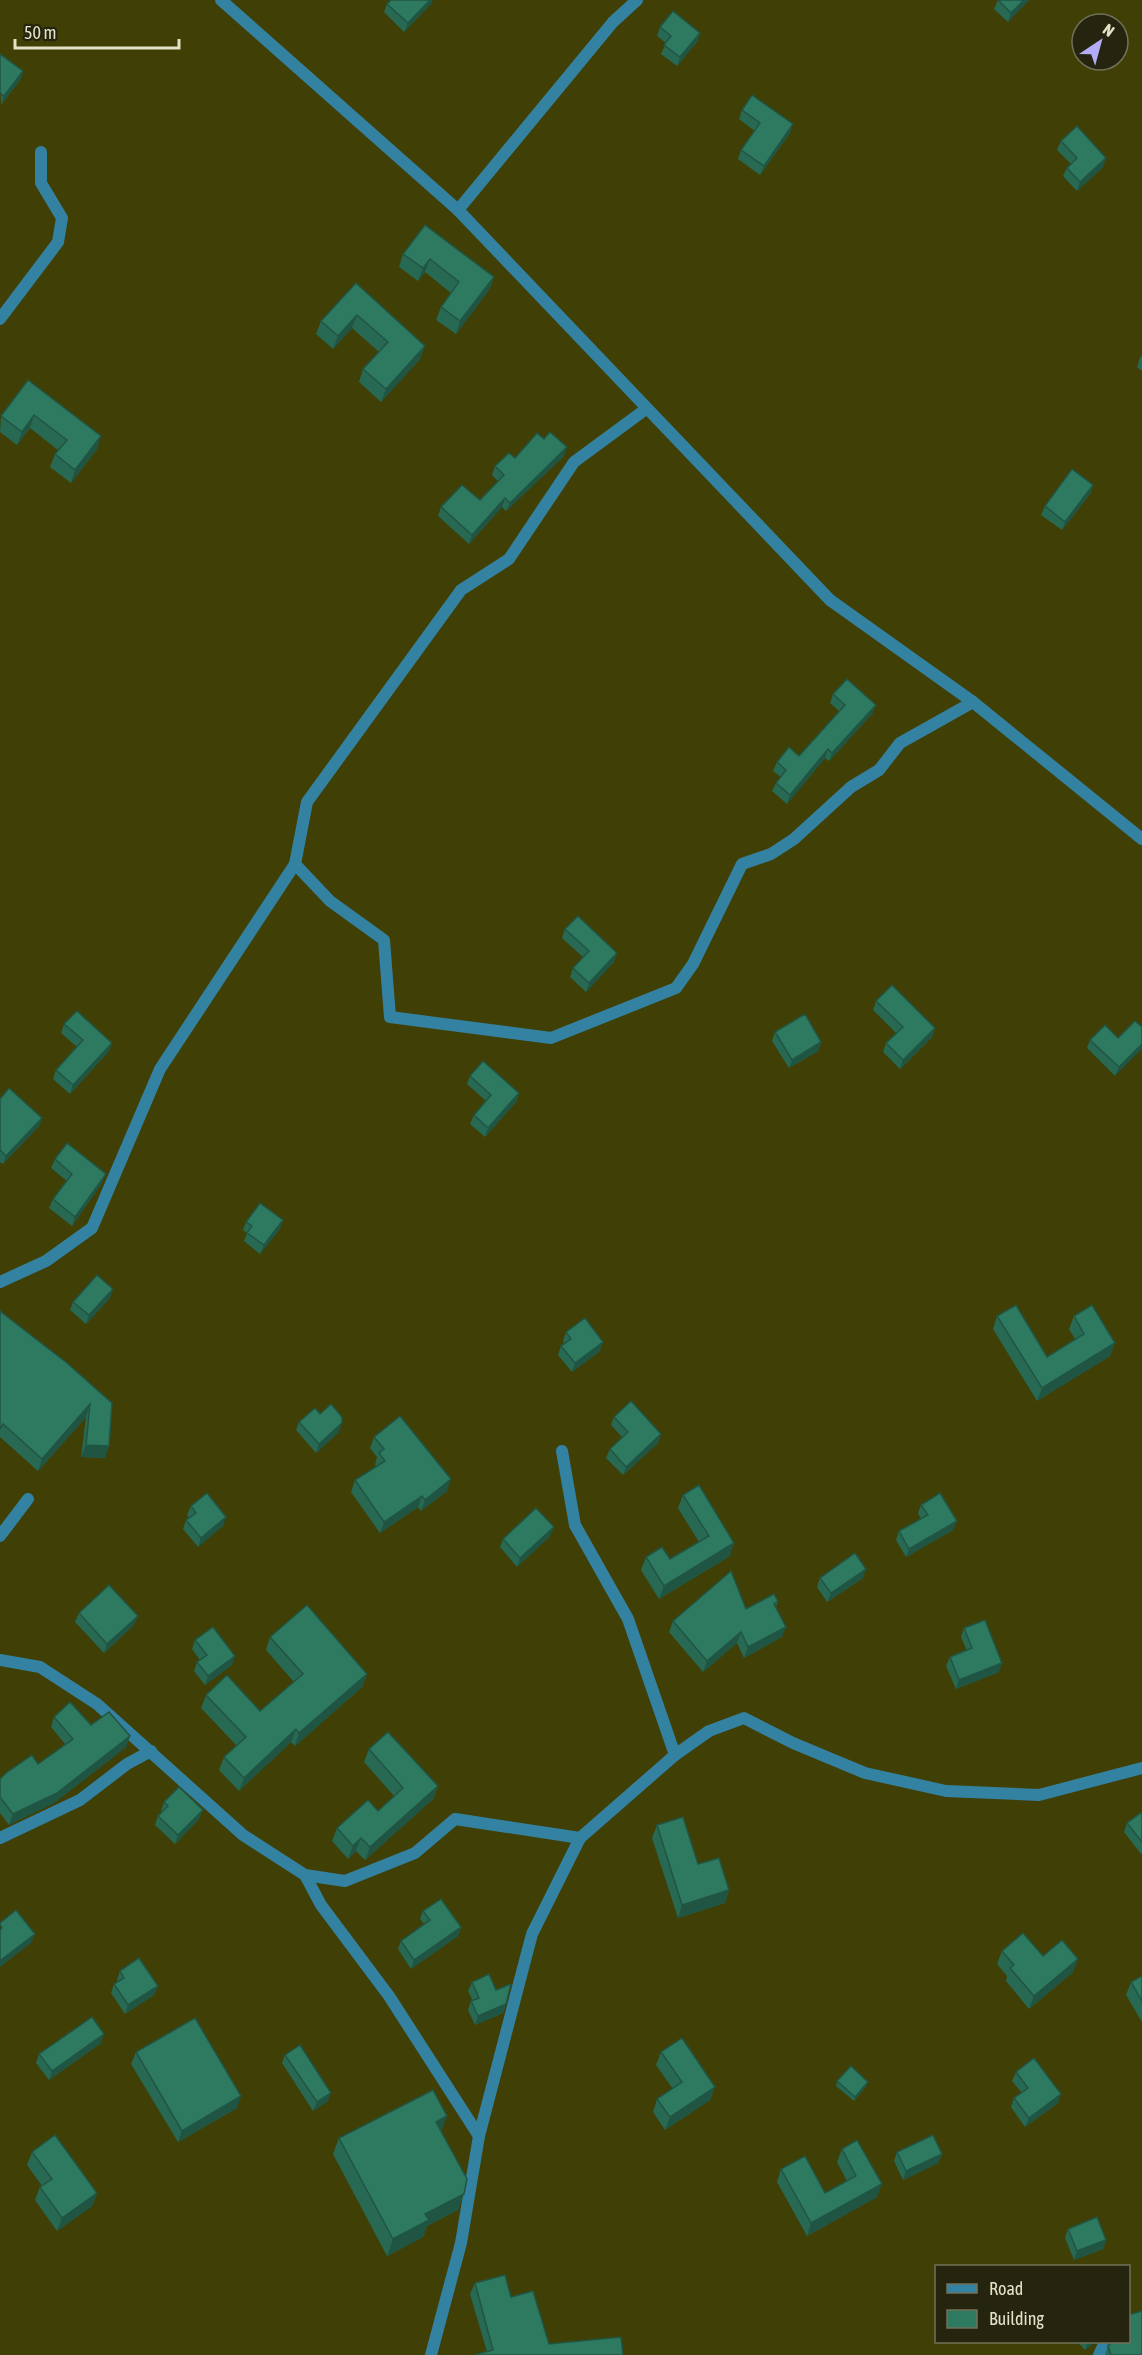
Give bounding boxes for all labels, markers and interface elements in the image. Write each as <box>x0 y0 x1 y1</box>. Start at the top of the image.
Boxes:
scale bar <box>15 12 178 50</box>
north arrow <box>1070 12 1130 72</box>
text: N <box>1100 20 1118 40</box>
text: 50 m <box>24 22 56 43</box>
legend <box>935 2265 1130 2343</box>
text: Road <box>989 2278 1023 2299</box>
text: Building <box>989 2308 1044 2329</box>

